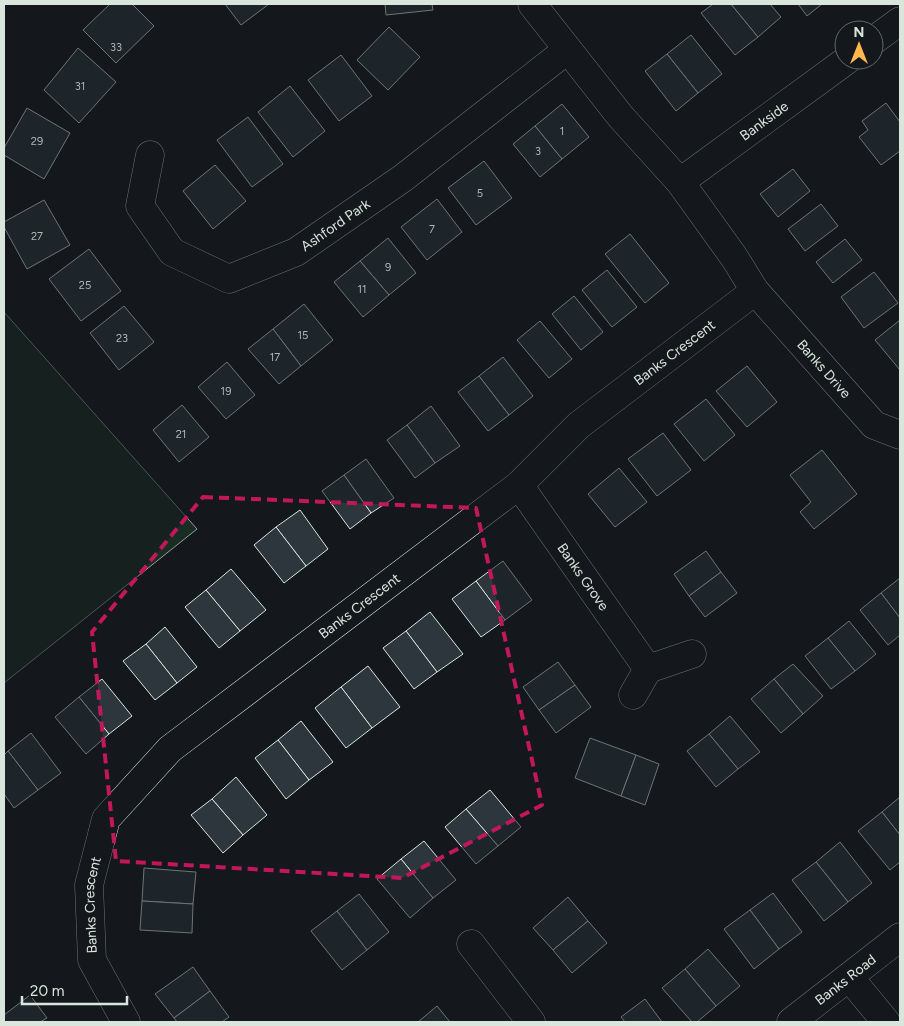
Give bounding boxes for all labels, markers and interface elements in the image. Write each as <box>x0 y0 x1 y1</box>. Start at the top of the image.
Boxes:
north arrow <box>834 20 884 70</box>
text: N <box>854 24 864 41</box>
house number: 33 <box>110 41 122 54</box>
house number: 31 <box>75 80 85 93</box>
street label: Bankside <box>736 97 792 144</box>
house number: 1 <box>560 125 564 138</box>
house number: 29 <box>31 135 43 148</box>
house number: 3 <box>535 145 541 158</box>
house number: 5 <box>477 187 483 200</box>
street label: Ashford Park <box>297 195 373 255</box>
house number: 7 <box>429 223 435 236</box>
house number: 27 <box>31 230 43 243</box>
house number: 9 <box>385 261 391 274</box>
house number: 25 <box>79 279 91 292</box>
house number: 11 <box>357 283 367 296</box>
street label: Banks Crescent <box>630 316 718 389</box>
house number: 15 <box>298 329 308 342</box>
house number: 23 <box>116 332 128 345</box>
street label: Banks Drive <box>794 336 855 402</box>
house number: 17 <box>270 351 280 364</box>
house number: 19 <box>221 385 231 398</box>
house number: 21 <box>176 428 186 441</box>
street label: Banks Grove <box>554 540 613 614</box>
street label: Banks Crescent <box>315 570 403 642</box>
street label: Banks Crescent <box>80 855 104 954</box>
street label: Banks Road <box>812 951 879 1009</box>
scale bar <box>22 974 128 1006</box>
text: 20 m <box>30 982 64 1000</box>

